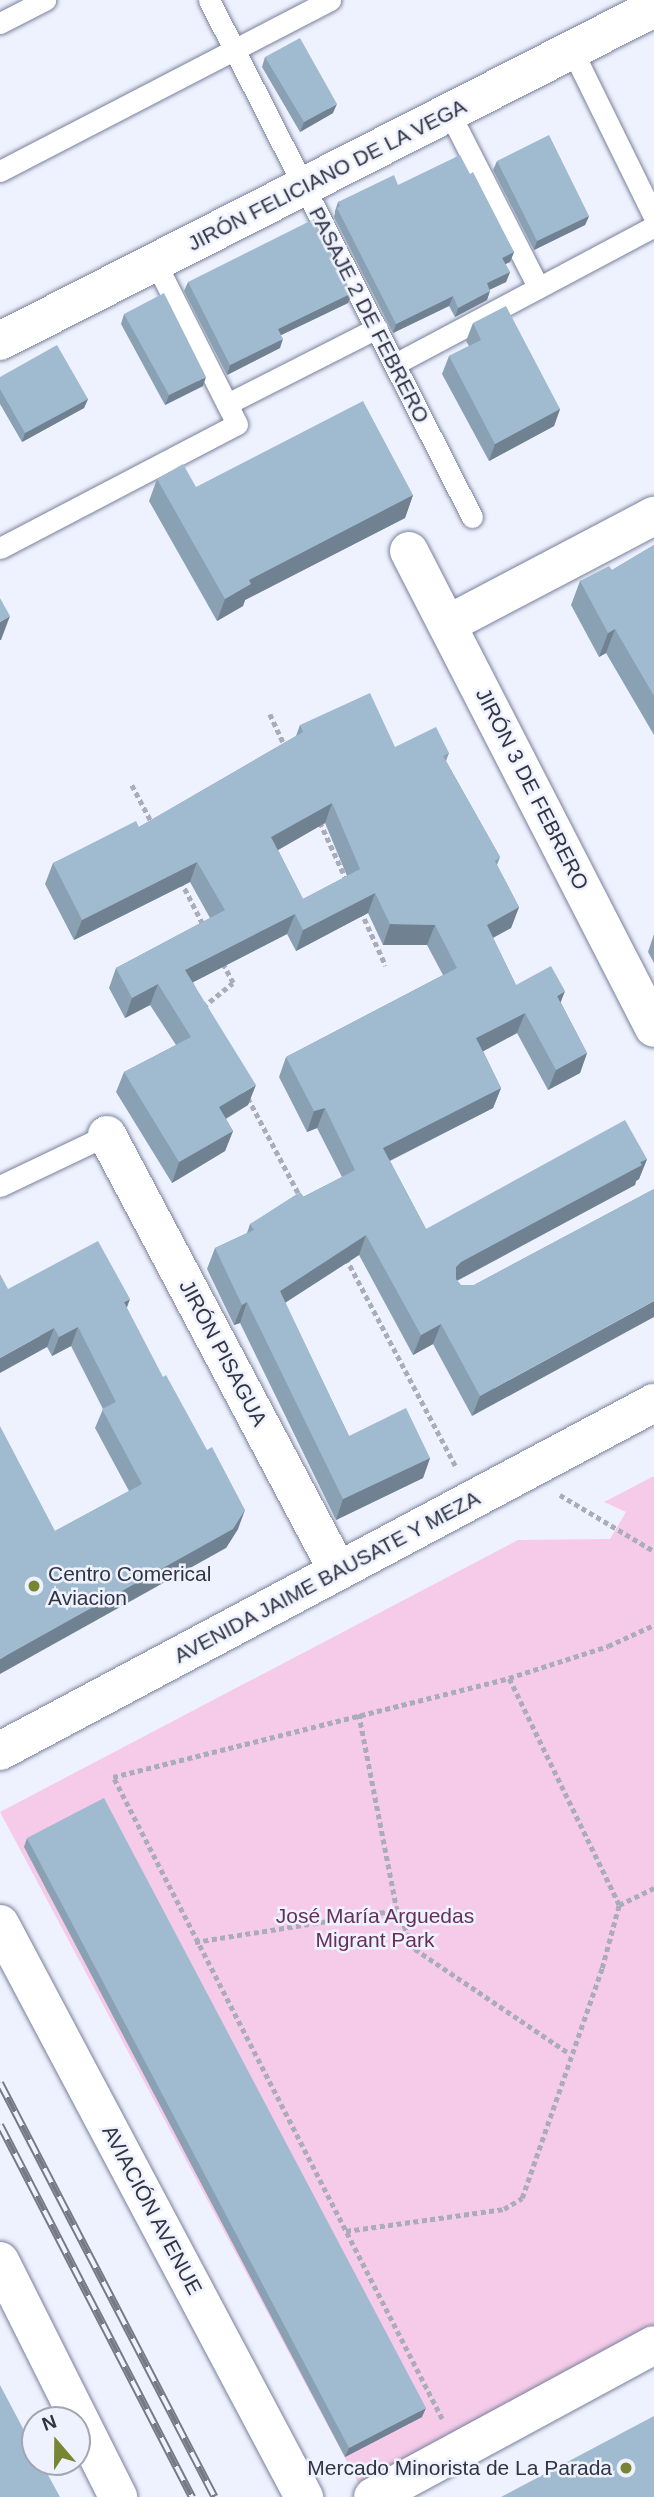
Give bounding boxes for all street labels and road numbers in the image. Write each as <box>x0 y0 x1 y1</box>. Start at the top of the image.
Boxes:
street label: JIRÓN FELICIANO DE LA VEGA <box>183 93 471 257</box>
street label: PASAJE 2 DE FEBRERO <box>304 203 434 427</box>
street label: JIRÓN 3 DE FEBRERO <box>470 684 594 894</box>
street label: JIRÓN PISAGUA <box>174 1275 272 1431</box>
street label: AVENIDA JAIME BAUSATE Y MEZA <box>169 1485 485 1669</box>
street label: AVIACIÓN AVENUE <box>96 2120 208 2300</box>

